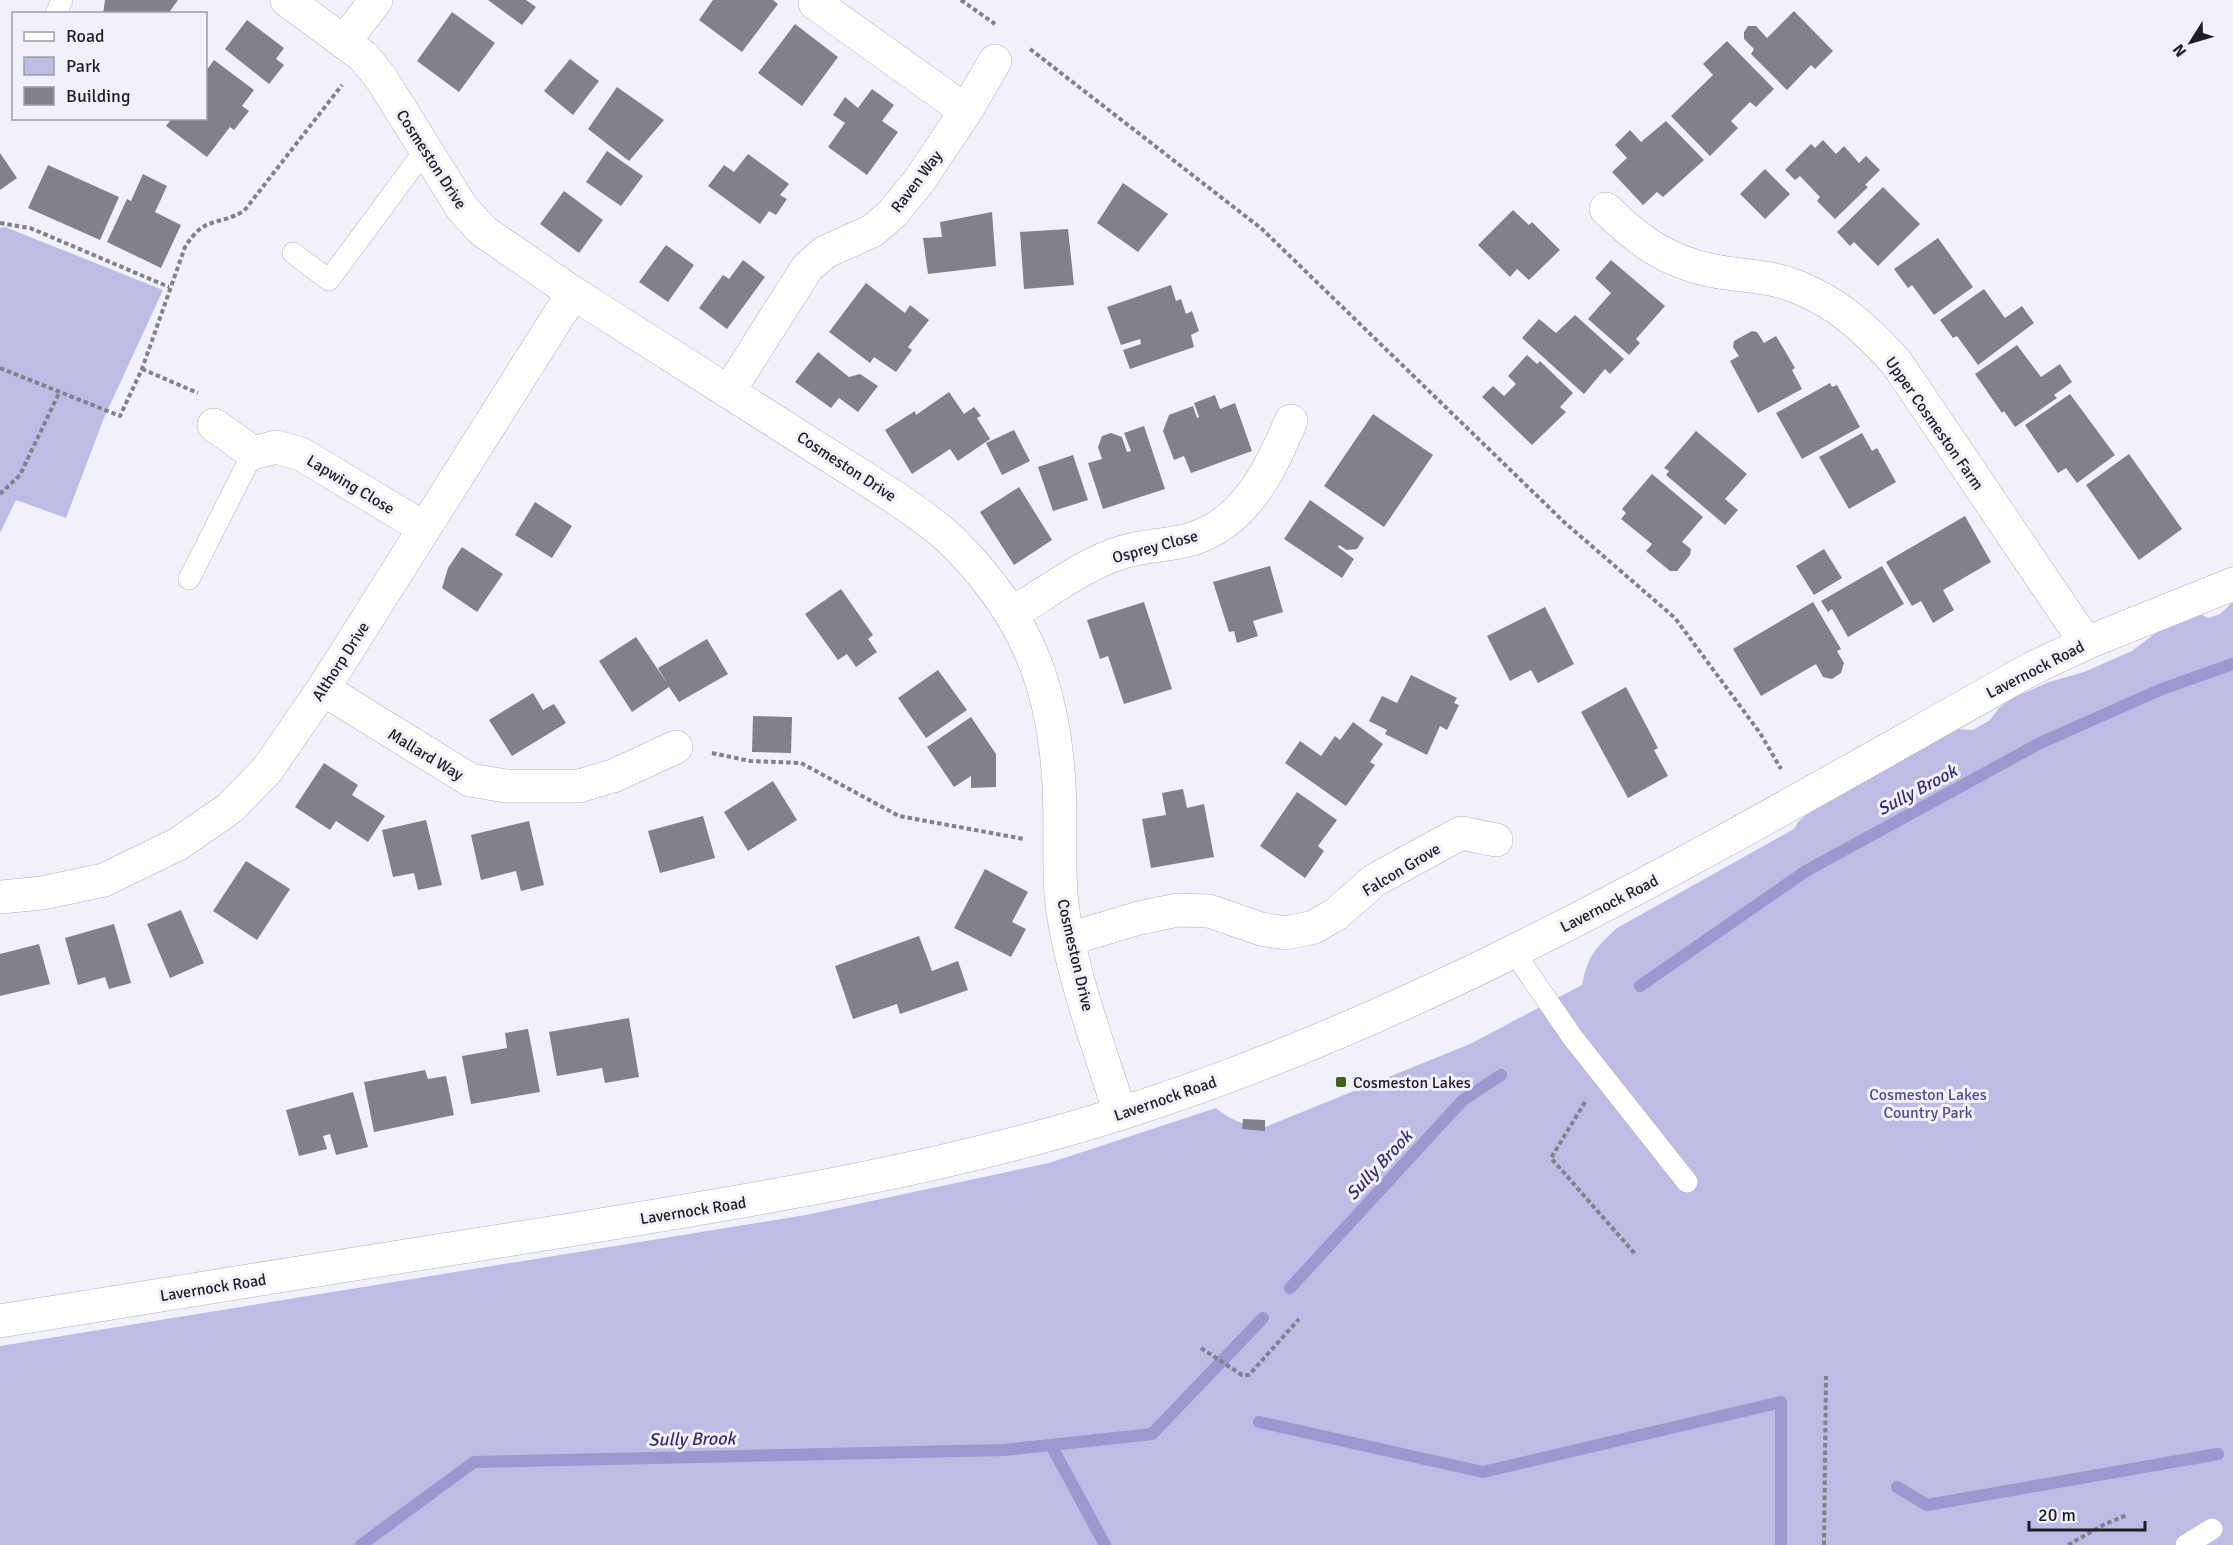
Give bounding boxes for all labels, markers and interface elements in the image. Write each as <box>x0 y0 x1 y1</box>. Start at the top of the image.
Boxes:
legend <box>12 12 207 120</box>
north arrow <box>2161 12 2221 72</box>
text: Road <box>66 25 105 47</box>
text: N <box>2168 40 2191 61</box>
text: Park <box>66 55 101 77</box>
text: Building <box>66 85 130 107</box>
street label: Cosmeston Drive <box>392 106 471 213</box>
street label: Raven Way <box>887 146 947 217</box>
street label: Upper Cosmeston Farm <box>1881 353 1988 494</box>
street label: Cosmeston Drive <box>793 427 900 506</box>
street label: Lapwing Close <box>303 451 398 519</box>
street label: Osprey Close <box>1110 526 1200 568</box>
street label: Althorp Drive <box>308 618 374 705</box>
street label: Lavernock Road <box>1983 637 2088 703</box>
street label: Mallard Way <box>384 725 467 785</box>
water label: Sully Brook <box>1873 759 1962 820</box>
street label: Falcon Grove <box>1359 839 1444 901</box>
street label: Lavernock Road <box>1557 871 1662 937</box>
street label: Cosmeston Drive <box>1052 897 1098 1013</box>
street label: Lavernock Road <box>1111 1072 1219 1126</box>
place label: Cosmeston Lakes <box>1353 1073 1471 1093</box>
marker: Cosmeston Lakes <box>1334 1075 1348 1089</box>
park label: Cosmeston Lakes Country Park <box>1869 1085 1987 1123</box>
water label: Sully Brook <box>1341 1124 1418 1204</box>
street label: Lavernock Road <box>639 1193 748 1229</box>
street label: Lavernock Road <box>159 1270 268 1306</box>
water label: Sully Brook <box>648 1427 738 1451</box>
scale bar <box>2029 1494 2144 1532</box>
text: 20 m <box>2038 1504 2076 1526</box>

